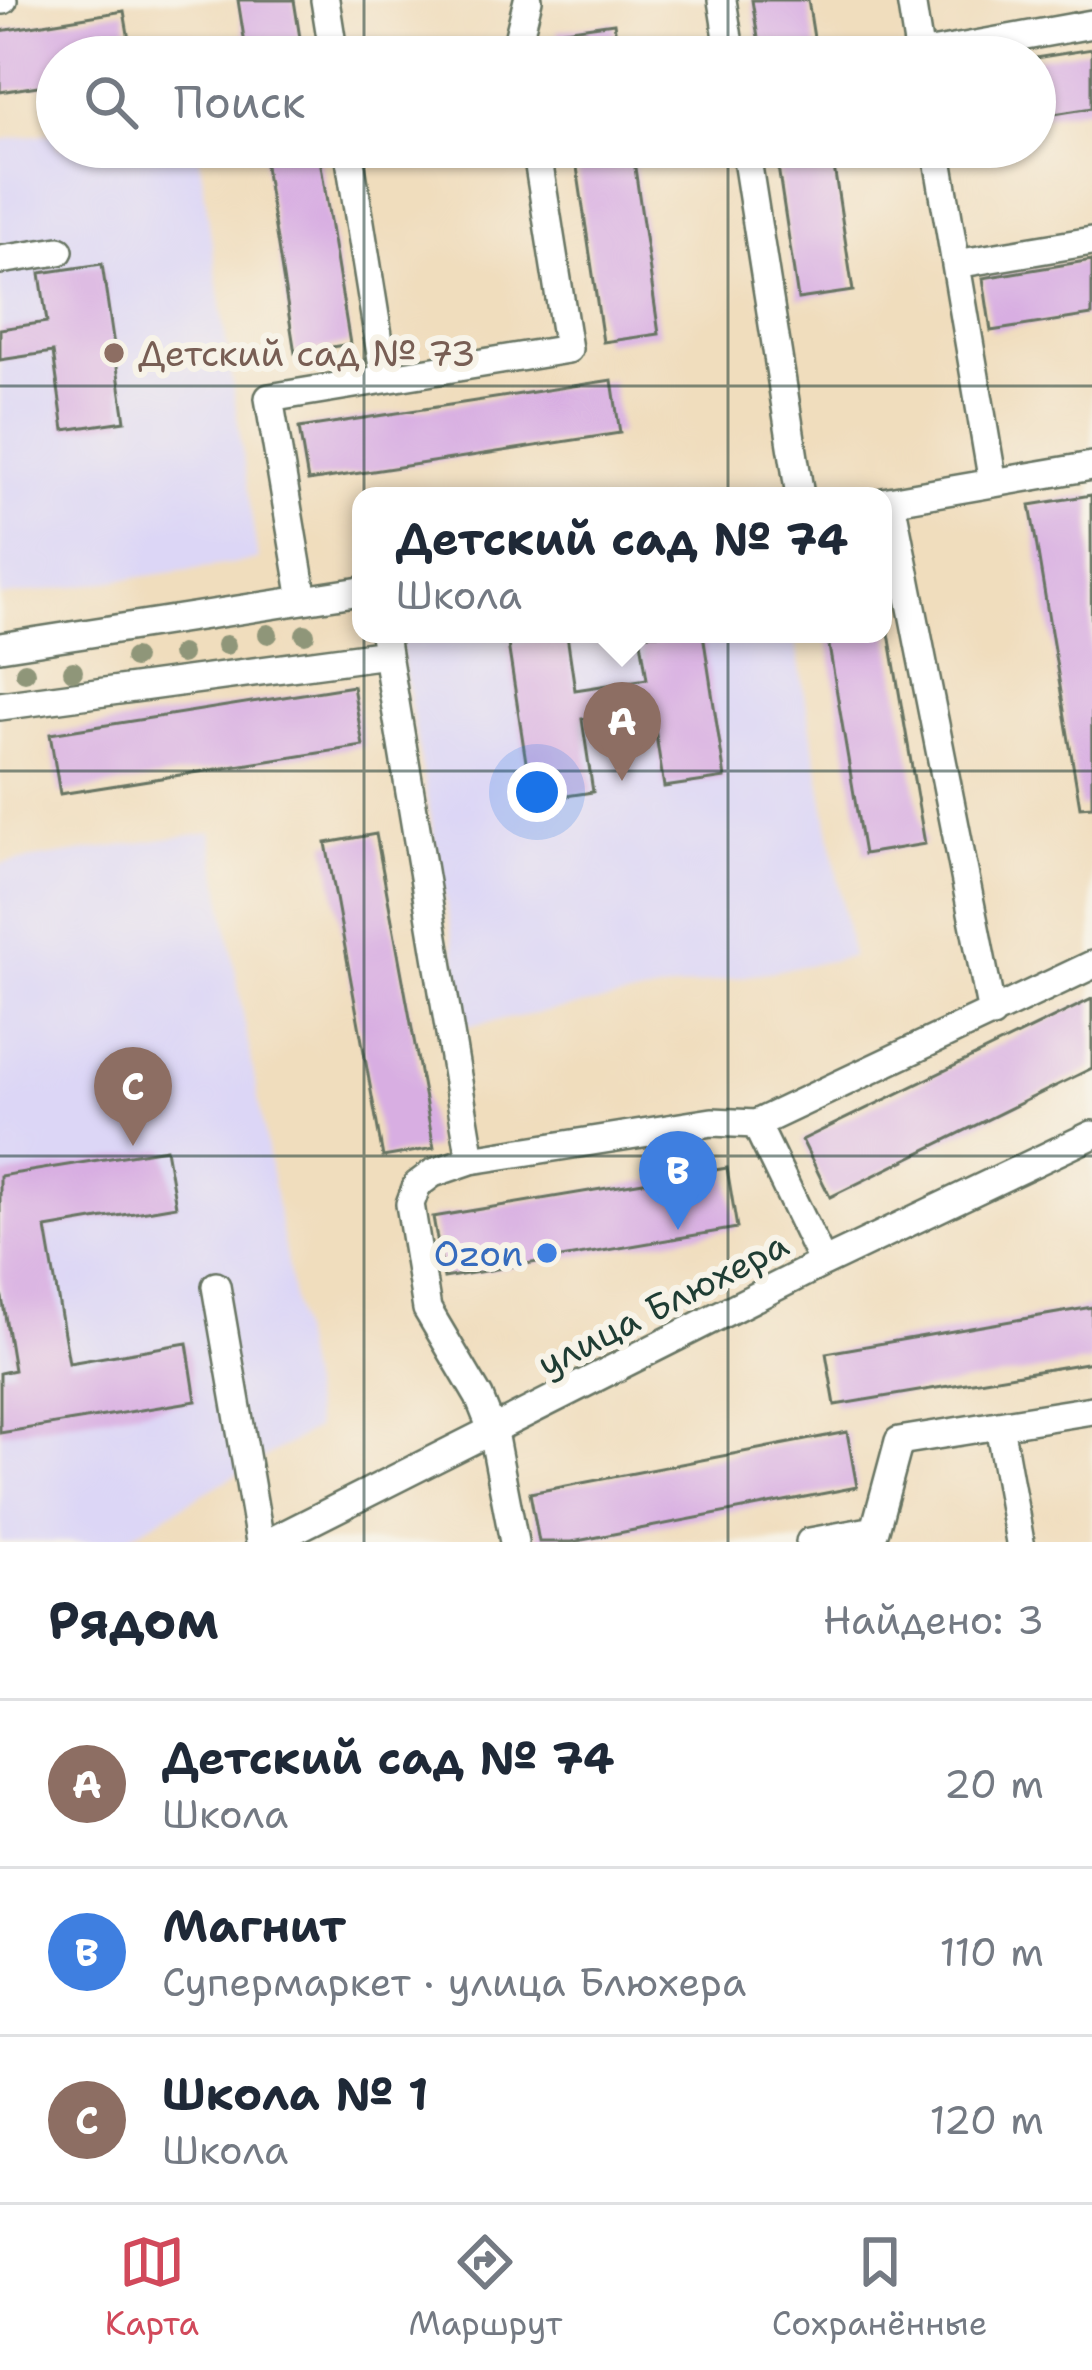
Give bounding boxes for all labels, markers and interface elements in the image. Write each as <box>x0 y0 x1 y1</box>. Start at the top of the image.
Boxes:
search box <box>36 36 1056 168</box>
icon: search <box>78 69 144 135</box>
text: Поиск <box>174 72 305 132</box>
place label: Детский сад № 73 <box>138 329 476 378</box>
marker: Детский сад № 73 <box>101 340 127 366</box>
popup <box>352 487 892 643</box>
text: Детский сад № 74 <box>396 509 848 569</box>
text: Школа <box>396 569 522 621</box>
pin: A <box>583 682 661 781</box>
your location <box>507 762 567 822</box>
pin: C <box>94 1047 172 1146</box>
pin: B <box>639 1131 717 1230</box>
street label: улица Блюхера <box>529 1220 797 1388</box>
place label: Ozon <box>434 1229 523 1278</box>
marker: Ozon <box>534 1240 560 1266</box>
text: Рядом <box>48 1586 219 1654</box>
text: Найдено: 3 <box>823 1594 1044 1646</box>
text: Детский сад № 74 <box>162 1728 614 1788</box>
text: A <box>72 1758 102 1810</box>
text: 20 m <box>944 1758 1044 1810</box>
text: Школа <box>162 1788 288 1840</box>
text: Магнит <box>162 1896 346 1956</box>
text: B <box>75 1926 99 1978</box>
text: 110 m <box>940 1926 1044 1978</box>
text: Супермаркет · улица Блюхера <box>162 1956 746 2008</box>
text: Школа № 1 <box>162 2064 428 2124</box>
text: C <box>75 2094 99 2146</box>
text: 120 m <box>929 2094 1044 2146</box>
text: Школа <box>162 2124 288 2176</box>
tab: Карта <box>105 2229 199 2346</box>
tab: Маршрут <box>408 2229 562 2346</box>
tab: Сохранённые <box>772 2229 987 2346</box>

